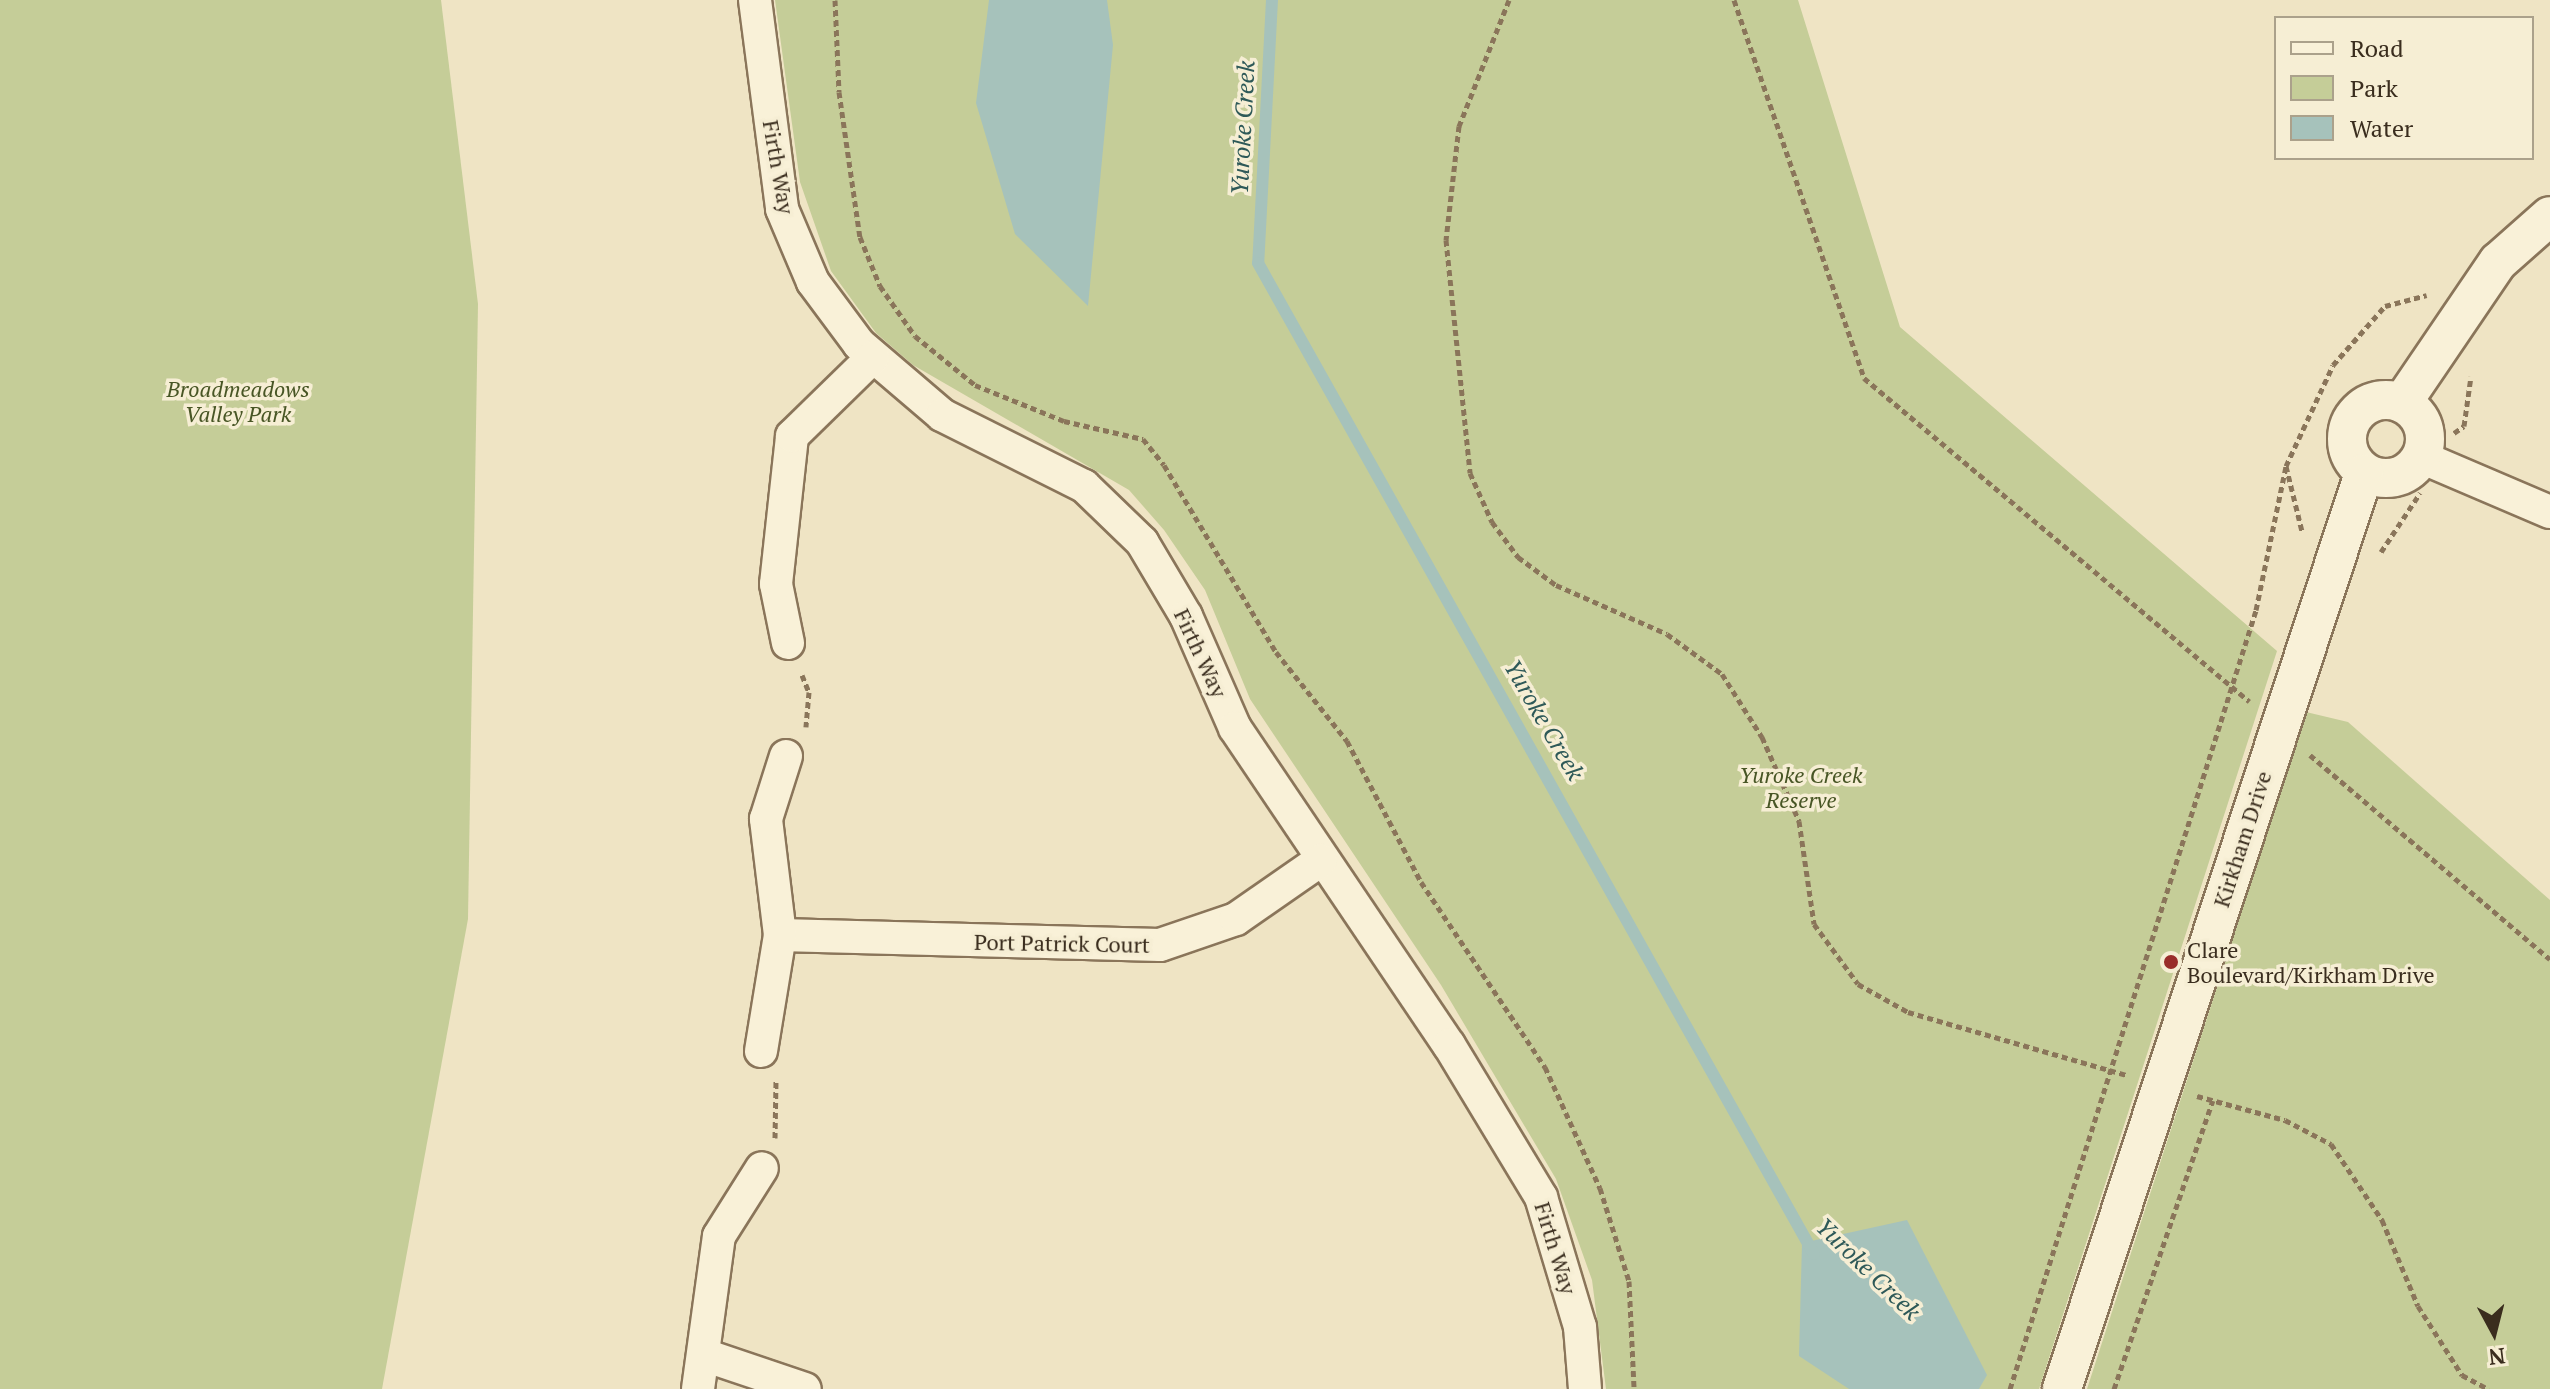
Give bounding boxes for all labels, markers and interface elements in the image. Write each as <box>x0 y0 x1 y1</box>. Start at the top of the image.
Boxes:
legend <box>2274 16 2534 160</box>
text: Road <box>2350 32 2404 64</box>
water label: Yuroke Creek <box>1225 60 1261 196</box>
text: Park <box>2350 72 2398 104</box>
text: Water <box>2350 112 2413 144</box>
street label: Firth Way <box>758 118 800 216</box>
park label: Broadmeadows Valley Park <box>166 375 310 426</box>
street label: Firth Way <box>1169 604 1233 702</box>
water label: Yuroke Creek <box>1498 655 1590 785</box>
park label: Yuroke Creek Reserve <box>1739 761 1863 812</box>
street label: Kirkham Drive <box>2208 768 2276 910</box>
street label: Port Patrick Court <box>974 928 1150 958</box>
place label: Clare Boulevard/Kirkham Drive <box>2187 936 2435 988</box>
marker: Clare Boulevard/Kirkham Drive <box>2162 953 2180 971</box>
street label: Firth Way <box>1530 1199 1582 1297</box>
water label: Yuroke Creek <box>1810 1212 1926 1326</box>
north arrow <box>2454 1293 2534 1373</box>
text: N <box>2487 1342 2507 1373</box>

